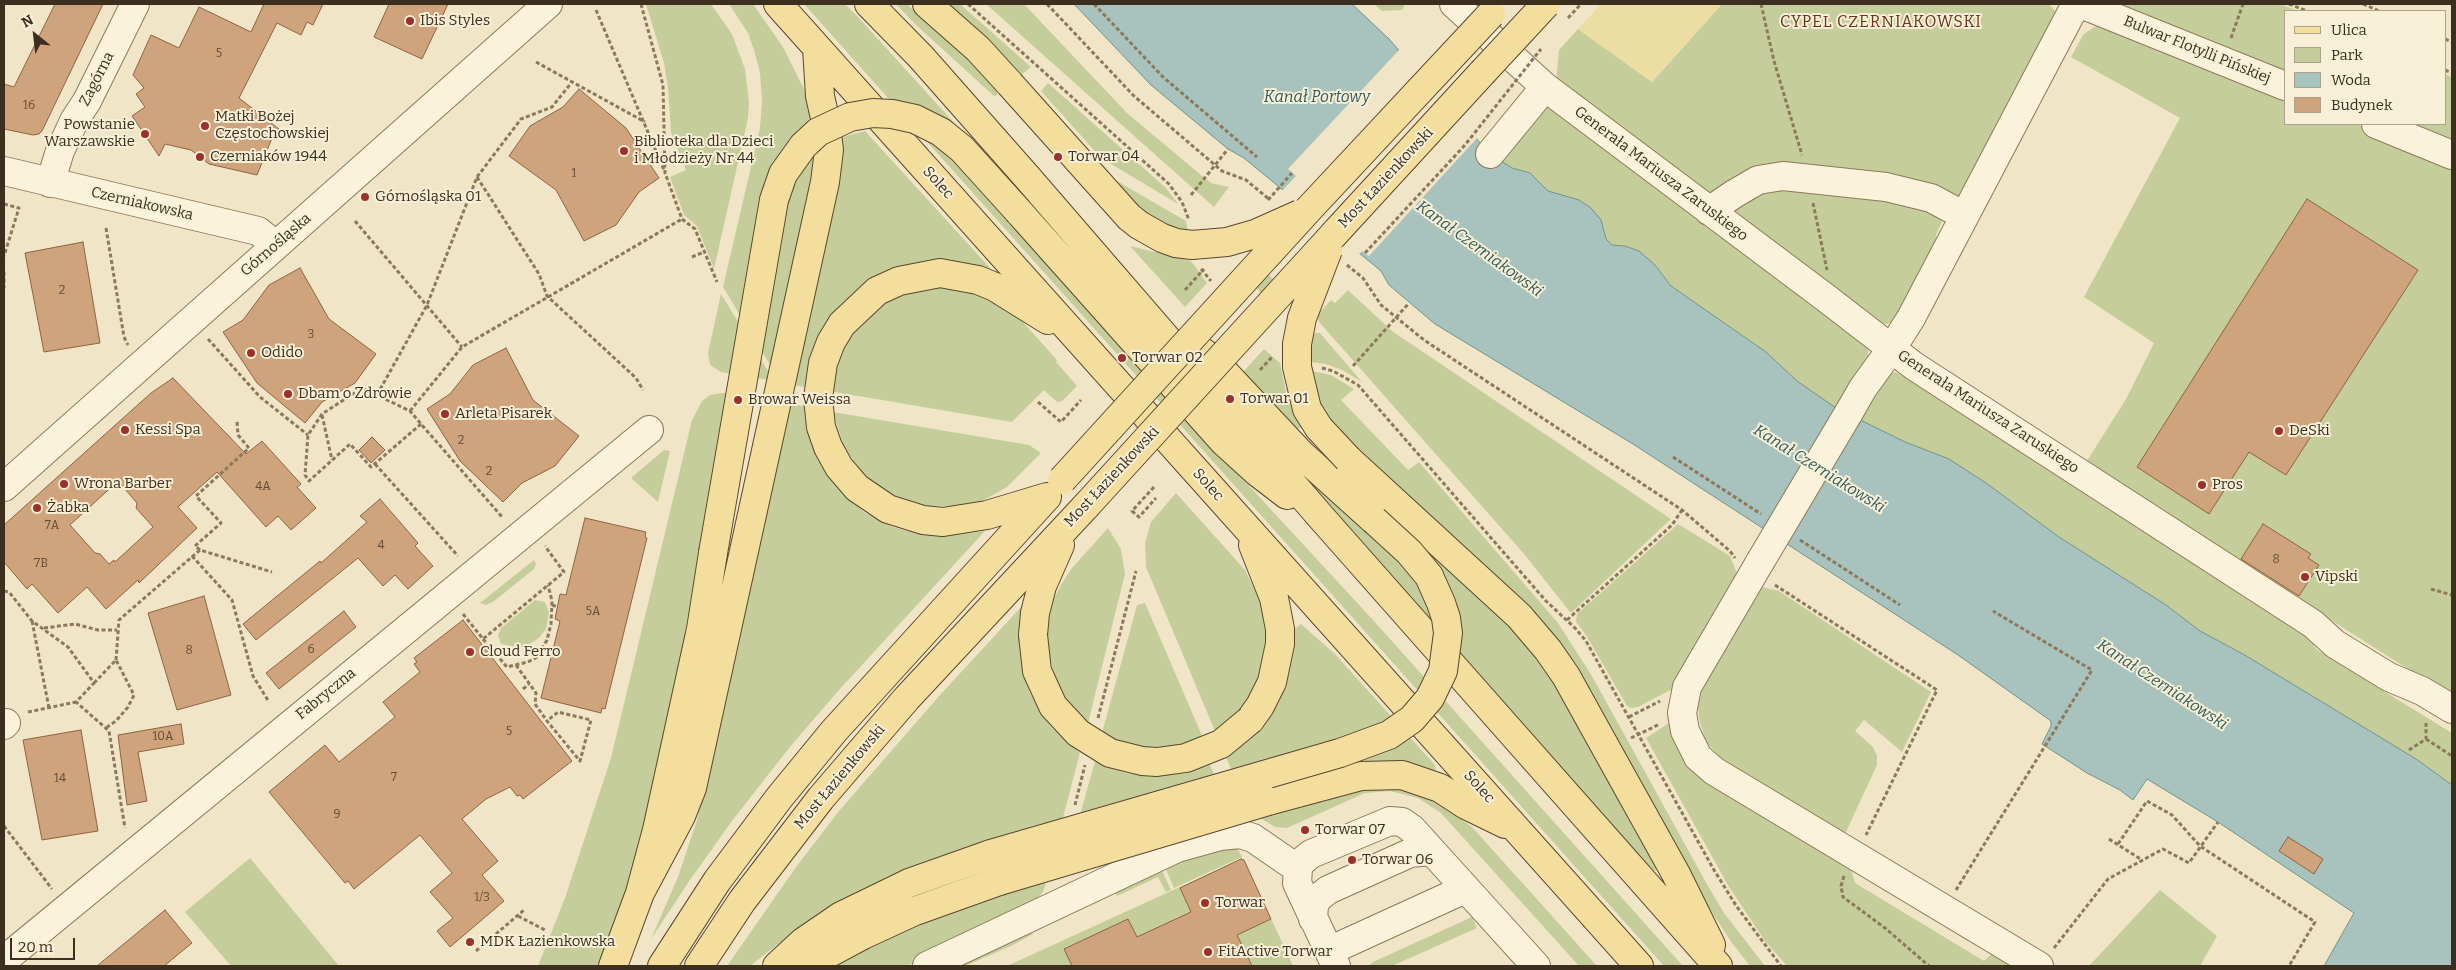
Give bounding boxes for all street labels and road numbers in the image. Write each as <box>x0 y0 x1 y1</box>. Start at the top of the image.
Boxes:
street label: Bulwar Flotylli Pińskiej <box>2121 12 2273 88</box>
street label: Zagórna <box>76 49 118 109</box>
street label: Generała Mariusza Zaruskiego <box>1571 103 1751 245</box>
street label: Most Łazienkowski <box>1335 124 1437 232</box>
street label: Solec <box>919 163 957 203</box>
street label: Czerniakowska <box>89 183 195 225</box>
street label: Górnośląska <box>237 210 315 280</box>
street label: Generała Mariusza Zaruskiego <box>1894 346 2082 478</box>
street label: Most Łazienkowski <box>1061 423 1163 531</box>
street label: Solec <box>1189 465 1227 505</box>
street label: Fabryczna <box>292 664 360 724</box>
street label: Most Łazienkowski <box>791 721 889 833</box>
street label: Solec <box>1460 767 1498 807</box>

